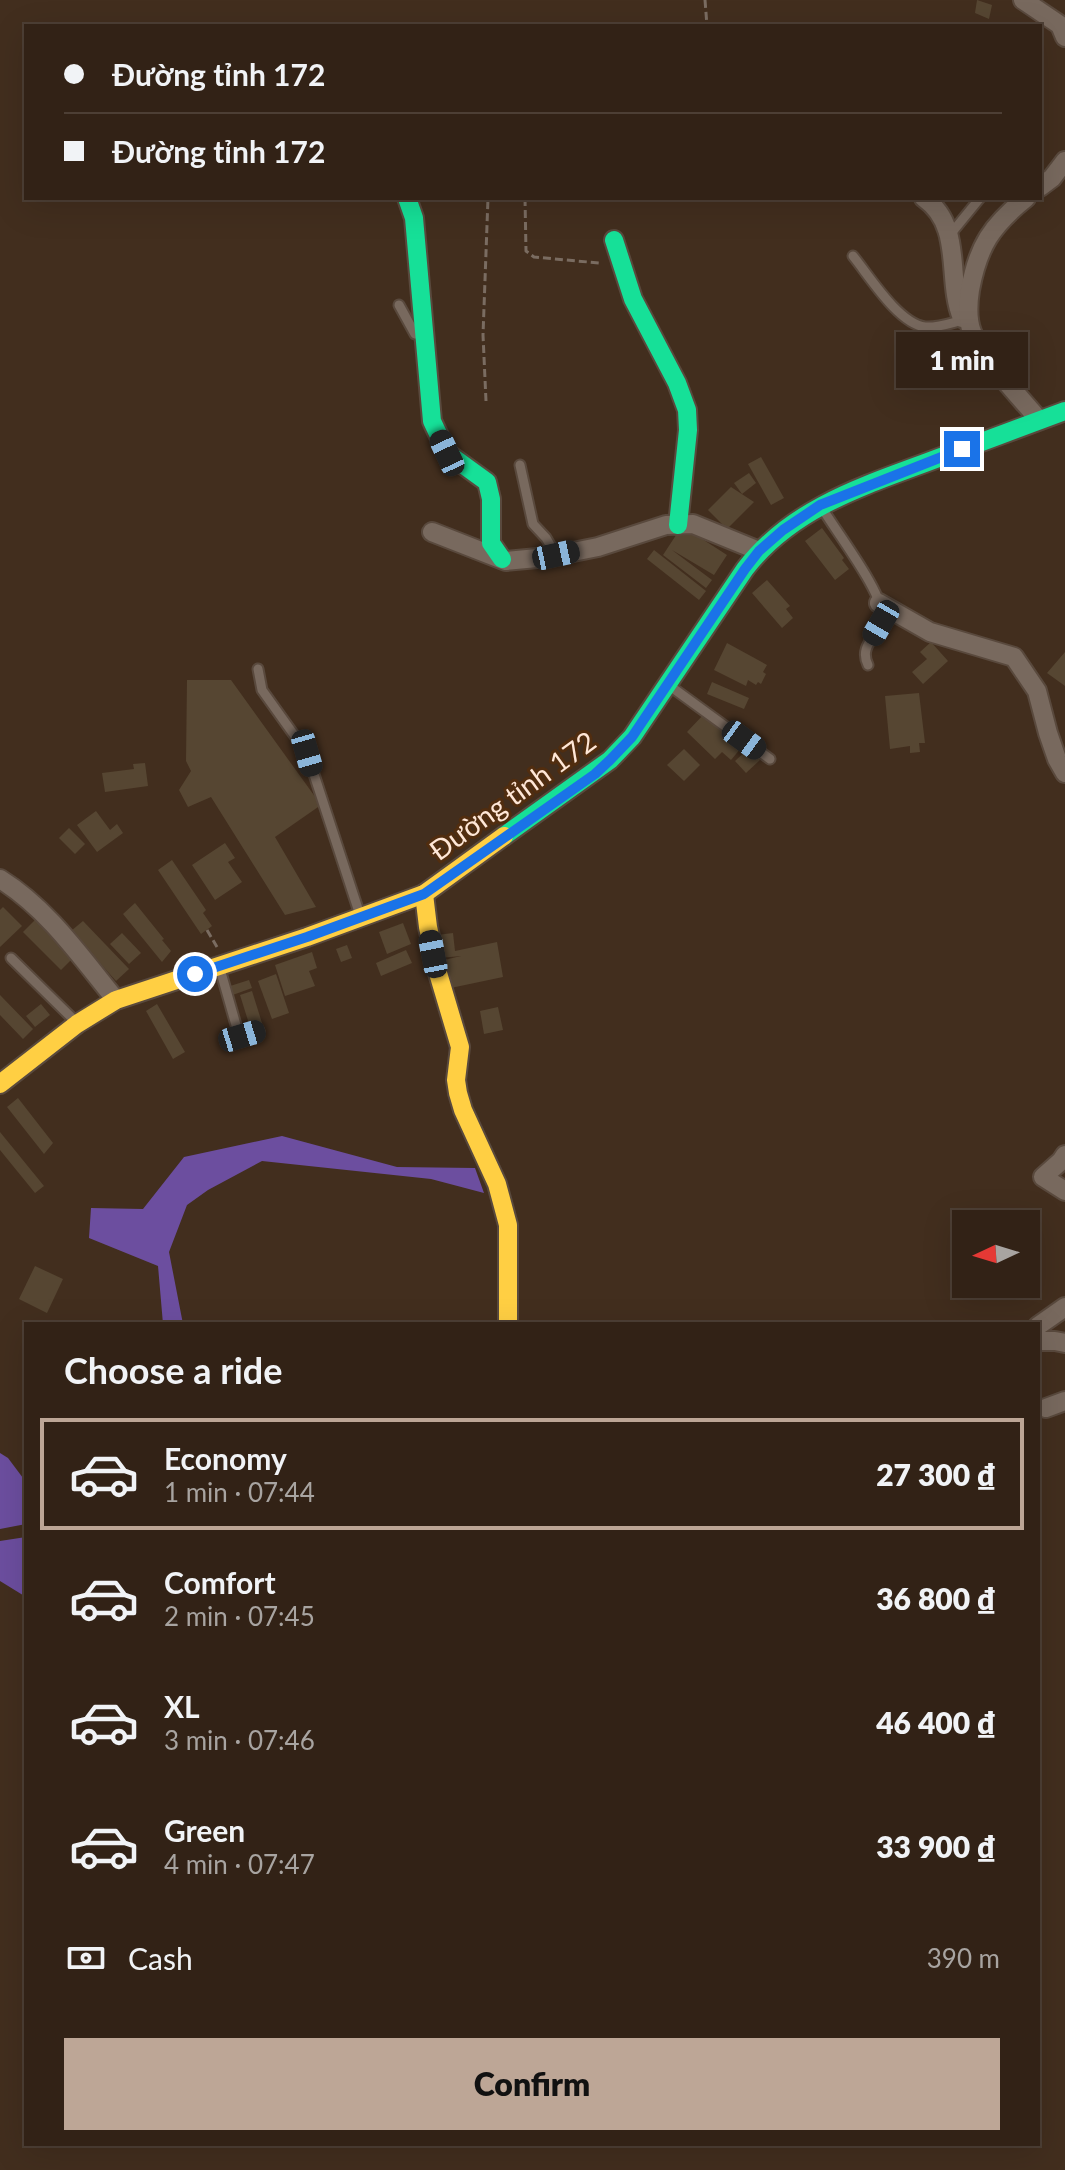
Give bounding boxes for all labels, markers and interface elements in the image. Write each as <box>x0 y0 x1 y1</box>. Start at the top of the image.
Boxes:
text: Đường tỉnh 172 <box>112 56 325 92</box>
text: Đường tỉnh 172 <box>112 133 325 169</box>
callout: 1 min <box>896 333 1028 389</box>
text: 1 min <box>930 344 994 376</box>
car <box>426 426 468 480</box>
route end <box>944 431 980 467</box>
car <box>530 538 582 572</box>
car <box>859 596 903 650</box>
car <box>718 716 770 764</box>
street label: Đường tỉnh 172 <box>422 723 602 867</box>
car <box>289 727 325 779</box>
car <box>417 928 449 980</box>
route start <box>177 956 213 992</box>
car <box>216 1018 268 1054</box>
north arrow <box>952 1210 1040 1298</box>
map controls <box>952 1210 1040 1298</box>
text: Choose a ride <box>64 1348 283 1392</box>
icon: car <box>68 1438 140 1510</box>
text: Economy <box>164 1440 287 1476</box>
text: 27 300 ₫ <box>876 1456 996 1492</box>
text: 1 min · 07:44 <box>164 1476 315 1508</box>
icon: car <box>68 1562 140 1634</box>
text: Comfort <box>164 1564 276 1600</box>
text: 36 800 ₫ <box>876 1580 996 1616</box>
text: 2 min · 07:45 <box>164 1600 315 1632</box>
icon: car <box>68 1686 140 1758</box>
text: XL <box>164 1688 200 1724</box>
text: 46 400 ₫ <box>876 1704 996 1740</box>
text: 3 min · 07:46 <box>164 1724 315 1756</box>
icon: car <box>68 1810 140 1882</box>
text: Green <box>164 1812 245 1848</box>
text: 33 900 ₫ <box>876 1828 996 1864</box>
text: 4 min · 07:47 <box>164 1848 315 1880</box>
icon: cash <box>64 1936 108 1980</box>
text: Cash <box>128 1940 193 1976</box>
text: 390 m <box>927 1942 1000 1974</box>
button: Confirm <box>64 2038 1000 2130</box>

